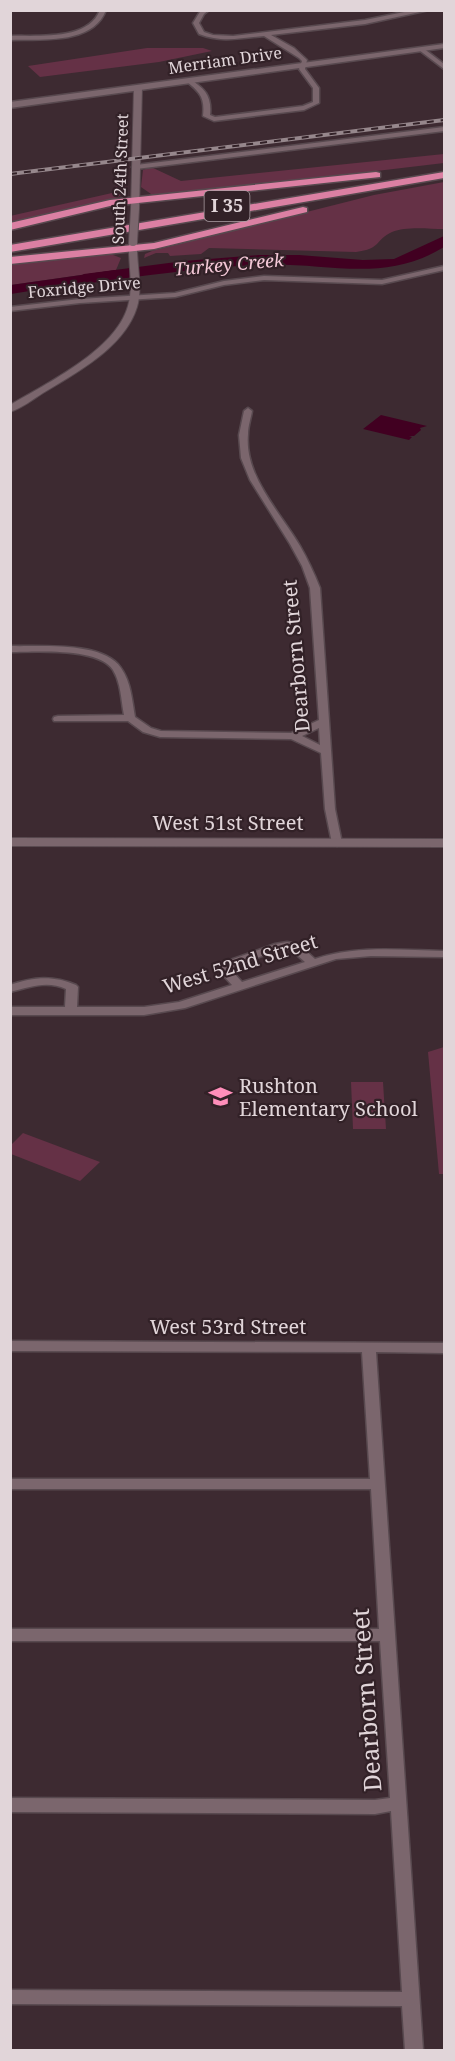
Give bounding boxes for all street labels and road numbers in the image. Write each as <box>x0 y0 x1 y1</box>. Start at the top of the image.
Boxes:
street label: Merriam Drive <box>167 41 283 79</box>
street label: South 24th Street <box>107 113 133 245</box>
road number: I 35 <box>204 191 250 221</box>
street label: Foxridge Drive <box>27 271 141 303</box>
street label: Dearborn Street <box>275 579 316 733</box>
street label: West 51st Street <box>152 809 304 836</box>
street label: West 52nd Street <box>159 927 320 1000</box>
street label: West 53rd Street <box>150 1313 306 1340</box>
street label: Dearborn Street <box>343 1607 388 1793</box>

